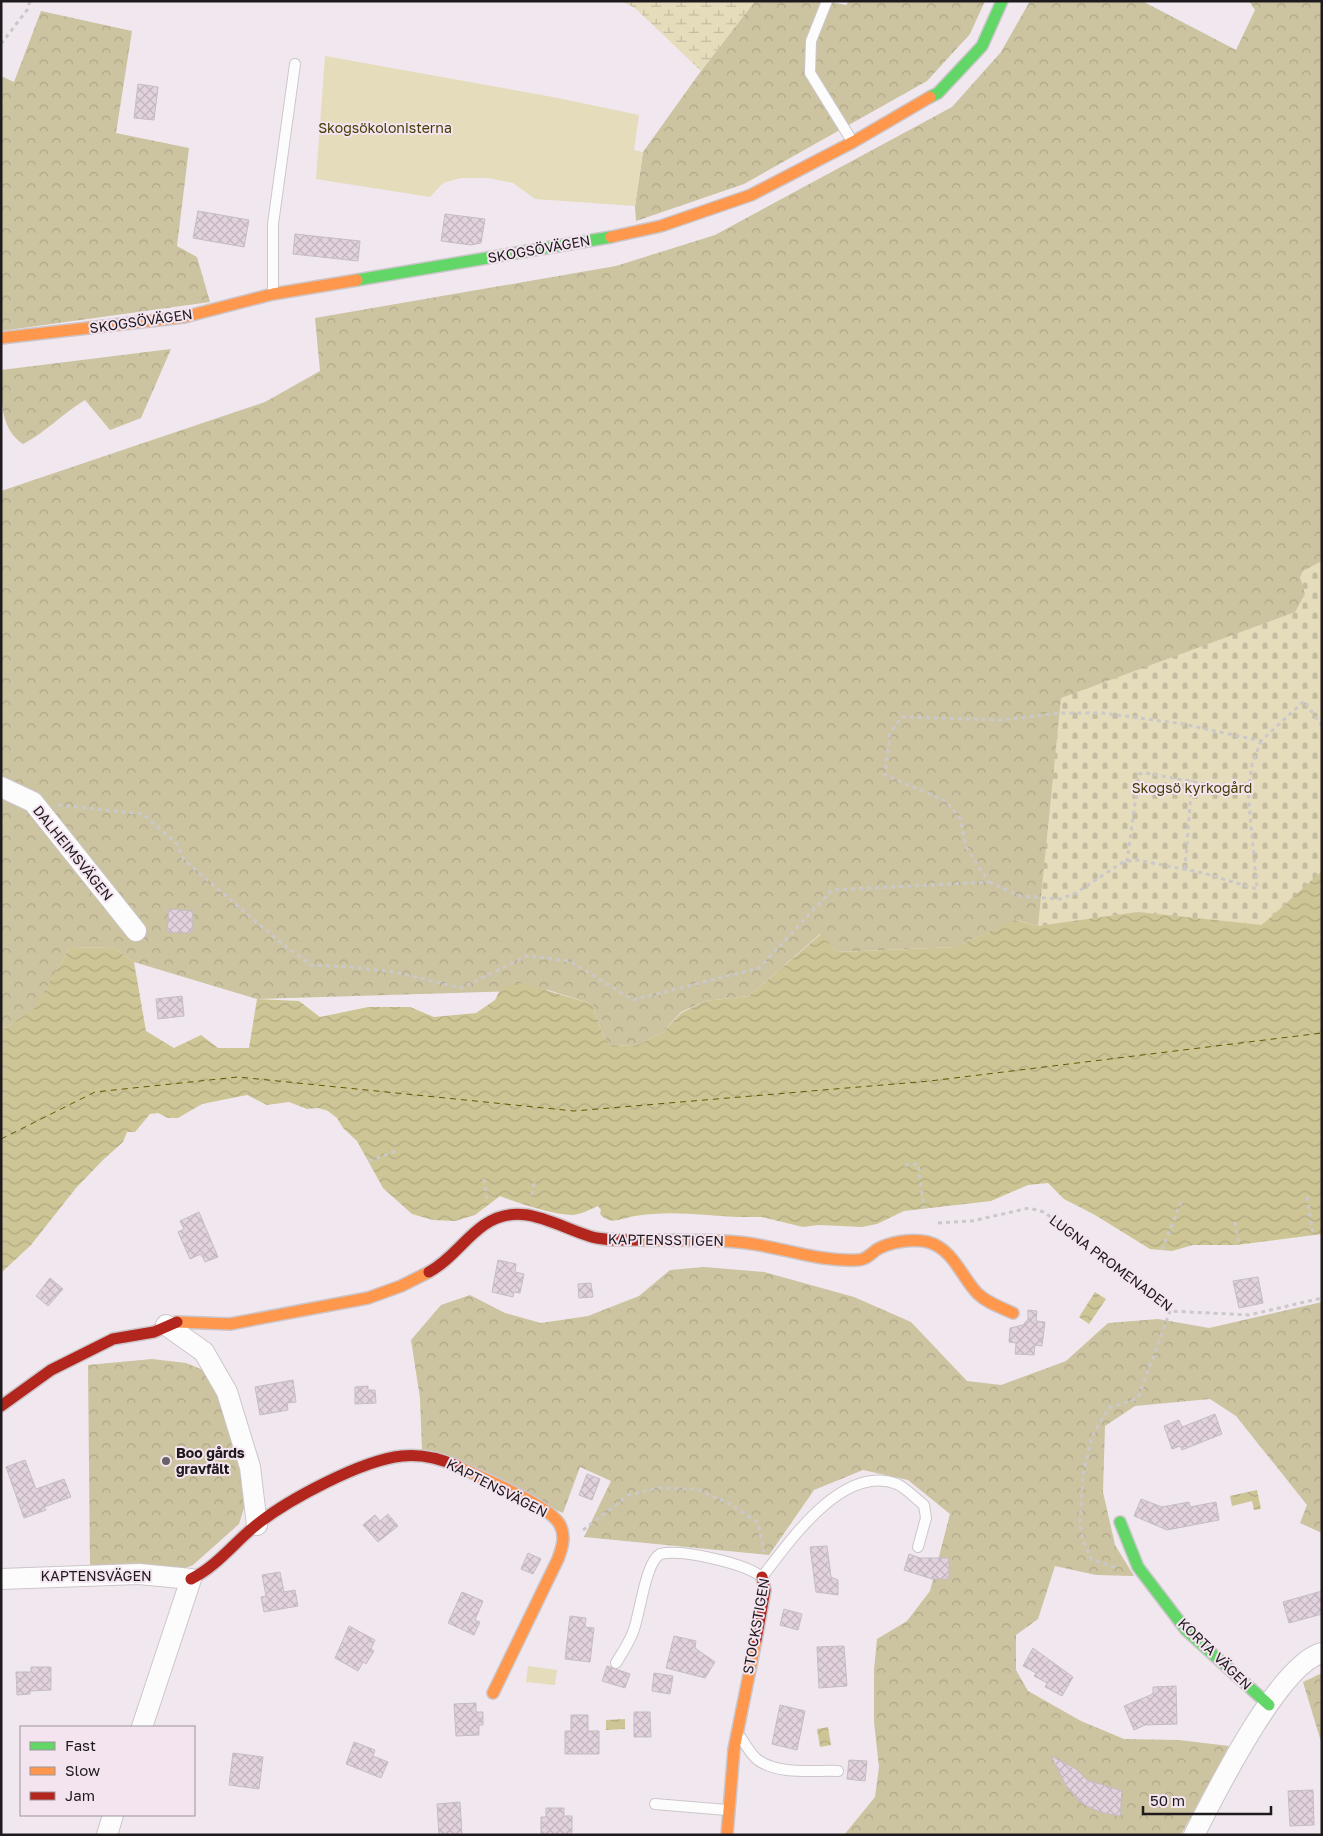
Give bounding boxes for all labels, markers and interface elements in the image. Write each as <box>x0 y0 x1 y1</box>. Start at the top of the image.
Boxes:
park label: Skogsökolonisterna <box>318 119 452 136</box>
street label: SKOGSÖVÄGEN <box>486 231 592 266</box>
street label: SKOGSÖVÄGEN <box>88 305 194 336</box>
park label: Skogsö kyrkogård <box>1132 779 1252 796</box>
street label: DALHEIMSVÄGEN <box>30 802 117 904</box>
street label: LUGNA PROMENADEN <box>1046 1211 1176 1314</box>
street label: KAPTENSSTIGEN <box>608 1230 724 1249</box>
place label: Boo gårds gravfält <box>176 1444 245 1477</box>
marker: Boo gårds gravfält <box>160 1455 172 1467</box>
street label: KAPTENSVÄGEN <box>444 1455 551 1520</box>
street label: KAPTENSVÄGEN <box>40 1567 152 1584</box>
street label: STOCKSTIGEN <box>739 1576 772 1675</box>
street label: KORTA VÄGEN <box>1175 1614 1256 1693</box>
legend <box>20 1726 195 1816</box>
text: Fast <box>65 1736 96 1754</box>
text: Slow <box>65 1761 100 1779</box>
scale bar <box>1143 1784 1270 1816</box>
text: Jam <box>65 1786 95 1804</box>
text: 50 m <box>1150 1791 1185 1809</box>

